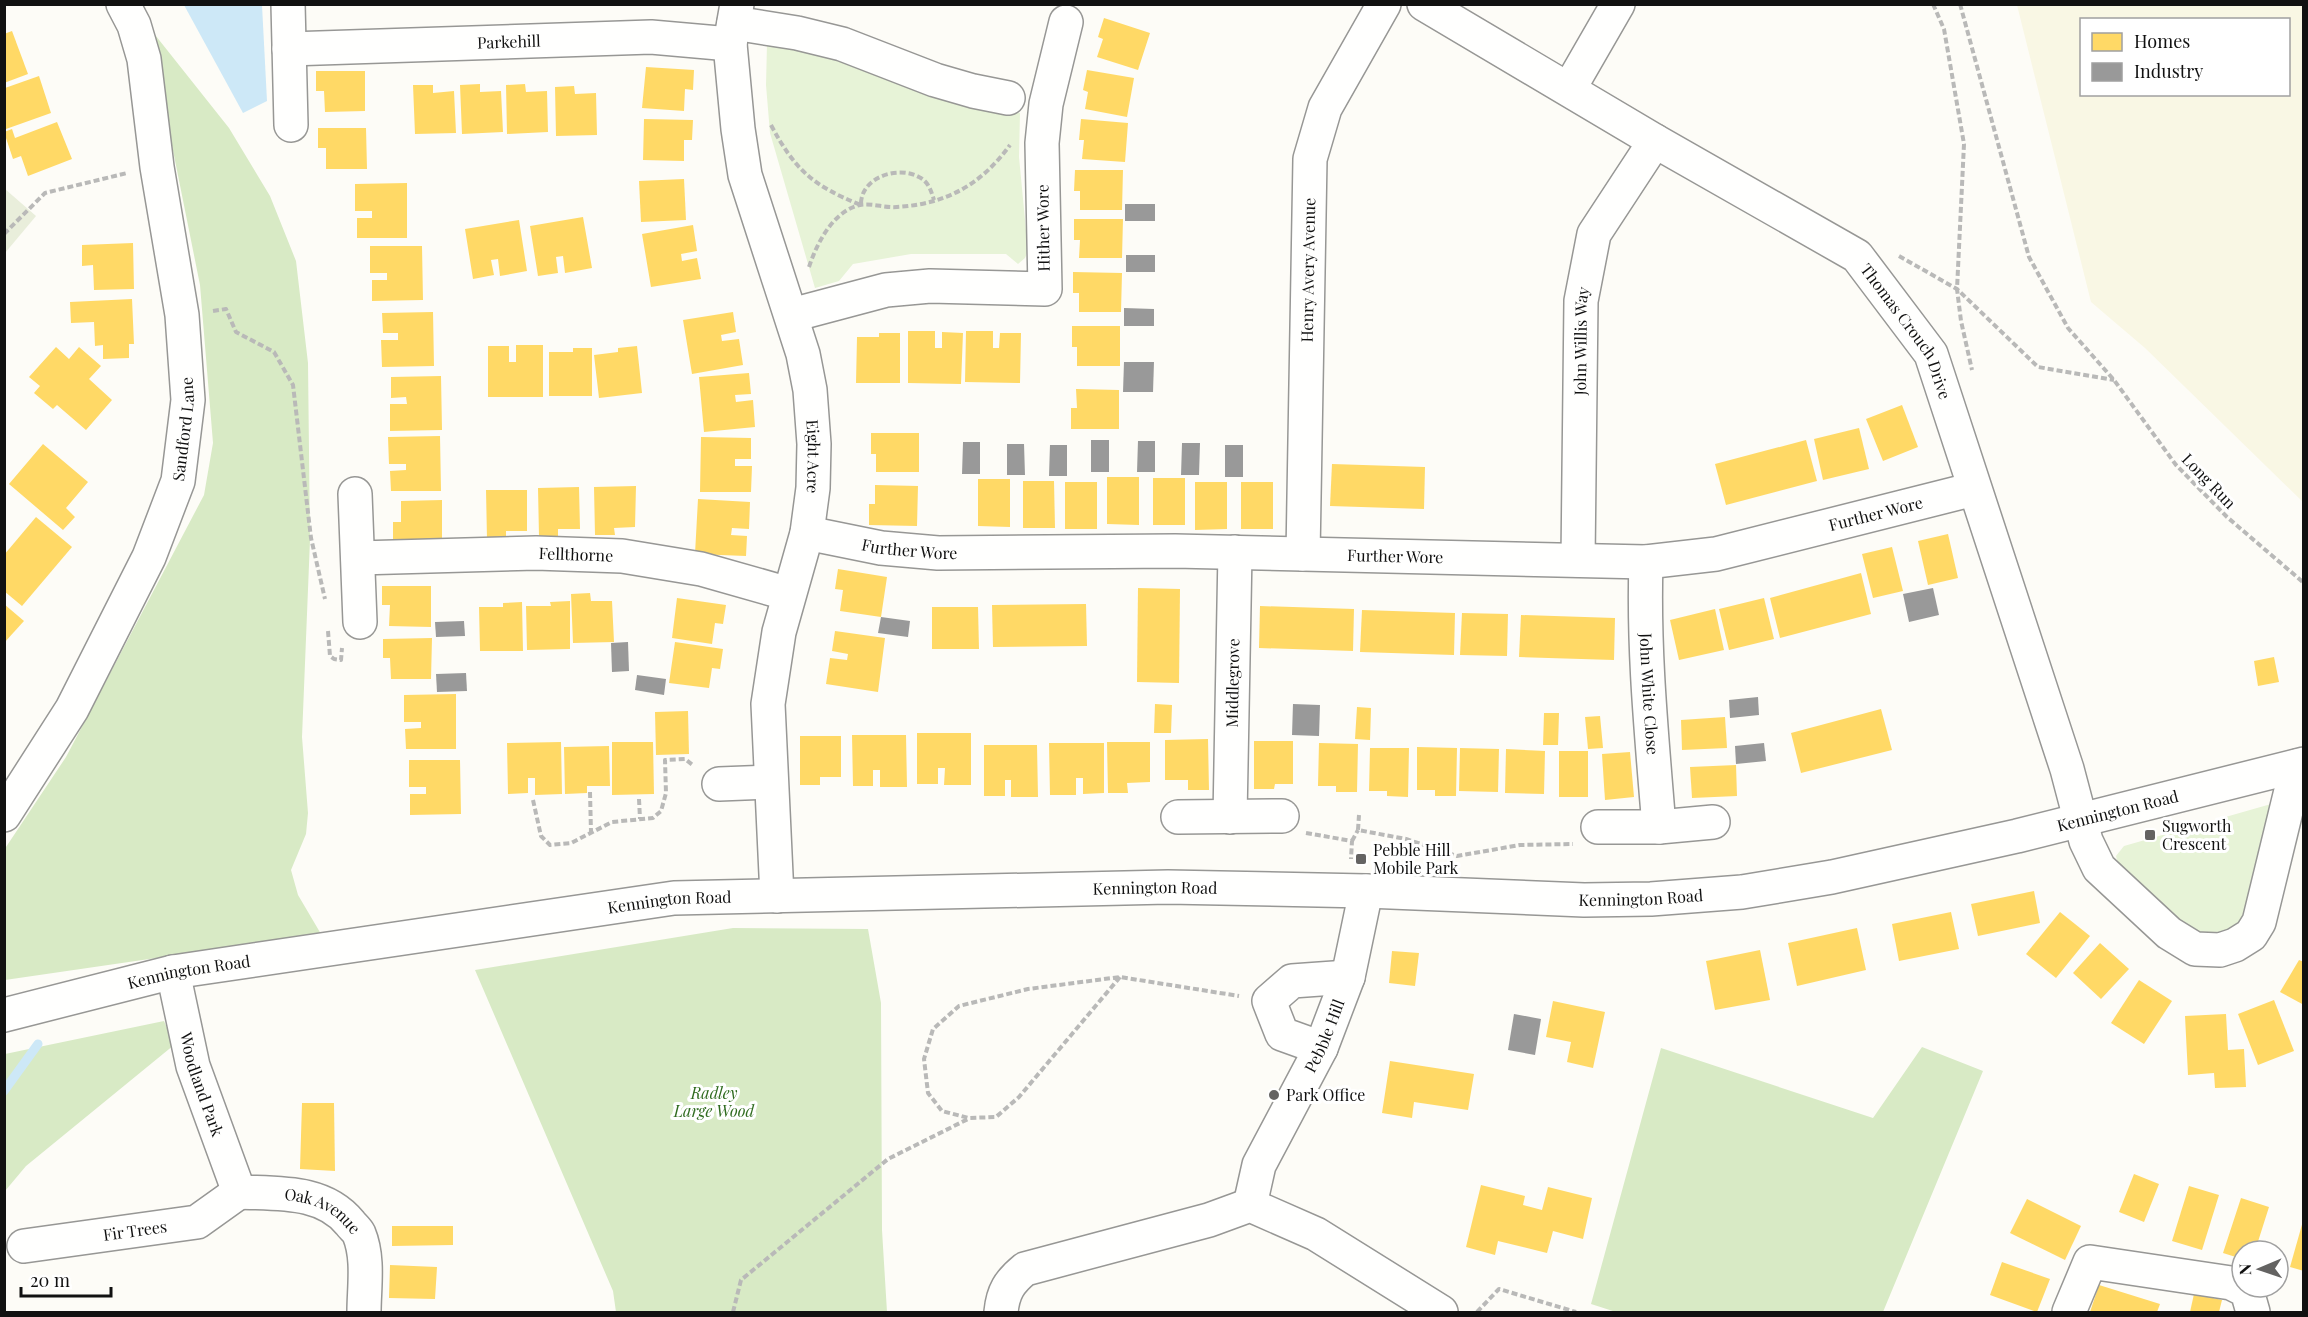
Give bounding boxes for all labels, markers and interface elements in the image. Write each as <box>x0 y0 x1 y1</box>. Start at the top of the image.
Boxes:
legend <box>2080 18 2290 96</box>
text: Homes <box>2134 29 2190 53</box>
street label: Parkehill <box>477 30 542 53</box>
text: Industry <box>2134 59 2203 83</box>
street label: Hither Wore <box>1031 184 1054 272</box>
street label: Henry Avery Avenue <box>1296 198 1319 343</box>
street label: Thomas Crouch Drive <box>1856 259 1956 402</box>
street label: John Willis Way <box>1569 285 1594 397</box>
street label: Sandford Lane <box>167 376 198 482</box>
street label: Eight Acre <box>802 419 825 495</box>
street label: Long Run <box>2178 448 2241 513</box>
street label: Further Wore <box>1826 491 1925 535</box>
street label: Further Wore <box>860 533 957 563</box>
street label: Fellthorne <box>538 542 614 566</box>
street label: Further Wore <box>1347 544 1443 567</box>
street label: John White Close <box>1636 632 1664 755</box>
street label: Middlegrove <box>1221 638 1243 728</box>
street label: Kennington Road <box>2055 785 2181 836</box>
place label: Sugworth Crescent <box>2162 815 2232 854</box>
marker: Sugworth Crescent <box>2143 828 2157 842</box>
place label: Pebble Hill Mobile Park <box>1373 839 1459 878</box>
marker: Pebble Hill Mobile Park <box>1354 852 1368 866</box>
street label: Kennington Road <box>1092 876 1218 899</box>
street label: Kennington Road <box>1578 884 1704 910</box>
street label: Kennington Road <box>606 886 732 918</box>
street label: Kennington Road <box>125 950 252 993</box>
street label: Pebble Hill <box>1299 996 1349 1076</box>
street label: Woodland Park <box>176 1029 229 1139</box>
park label: Radley Large Wood <box>673 1082 756 1121</box>
place label: Park Office <box>1286 1084 1365 1105</box>
marker: Park Office <box>1267 1088 1281 1102</box>
street label: Oak Avenue <box>283 1183 366 1238</box>
street label: Fir Trees <box>102 1215 168 1245</box>
north arrow <box>2230 1239 2290 1299</box>
scale bar <box>21 1260 111 1298</box>
text: N <box>2234 1263 2255 1276</box>
text: 20 m <box>30 1268 70 1292</box>

